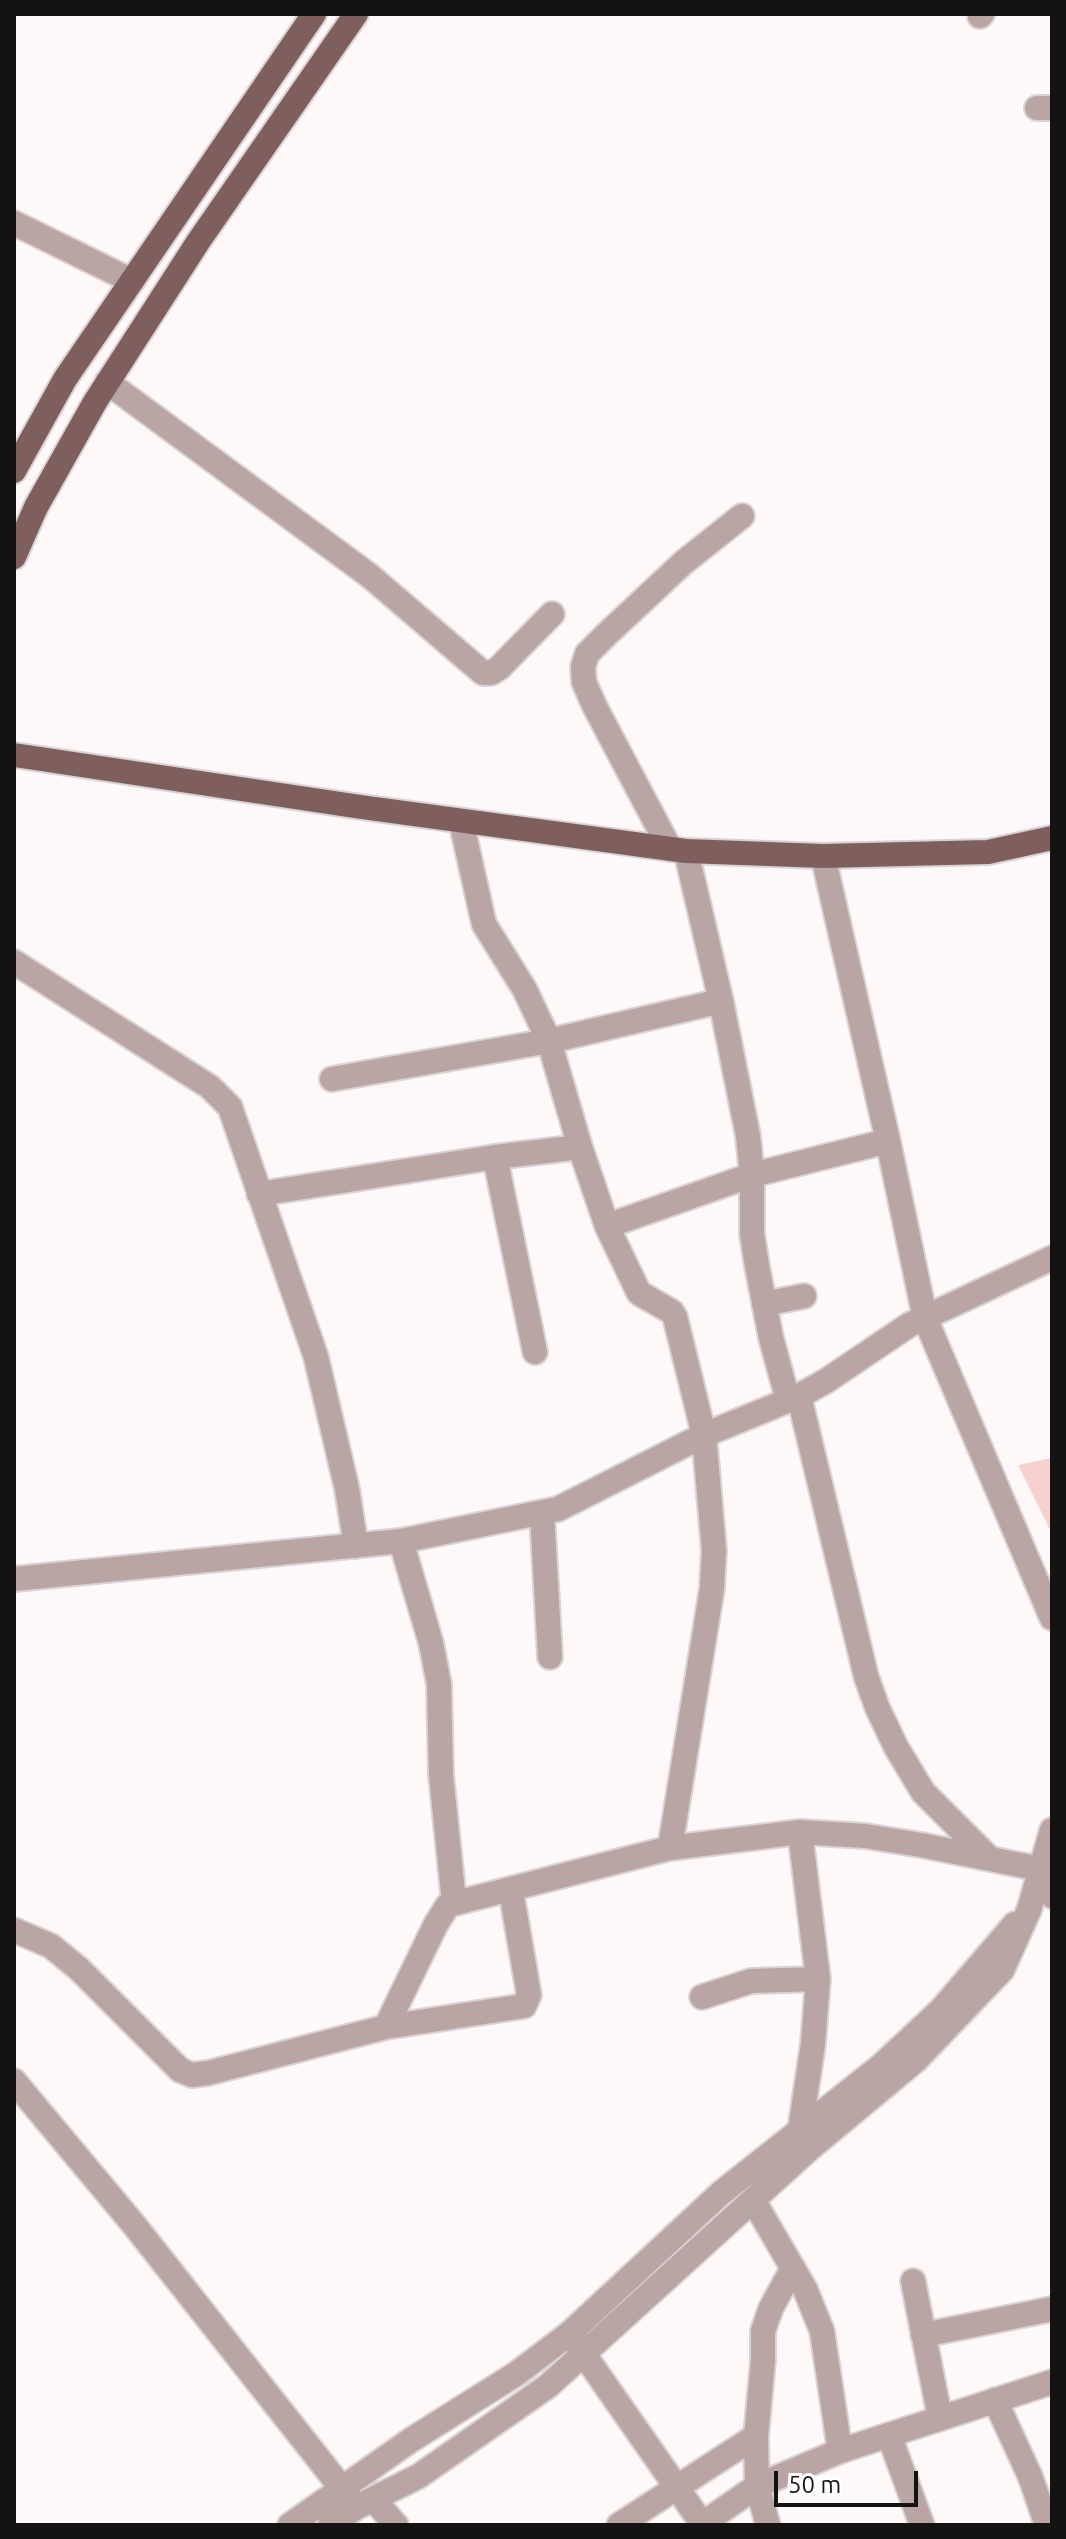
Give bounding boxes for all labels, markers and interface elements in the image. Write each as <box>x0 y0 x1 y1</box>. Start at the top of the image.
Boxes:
scale bar <box>778 2455 922 2505</box>
text: 50 m <box>788 2471 841 2498</box>

